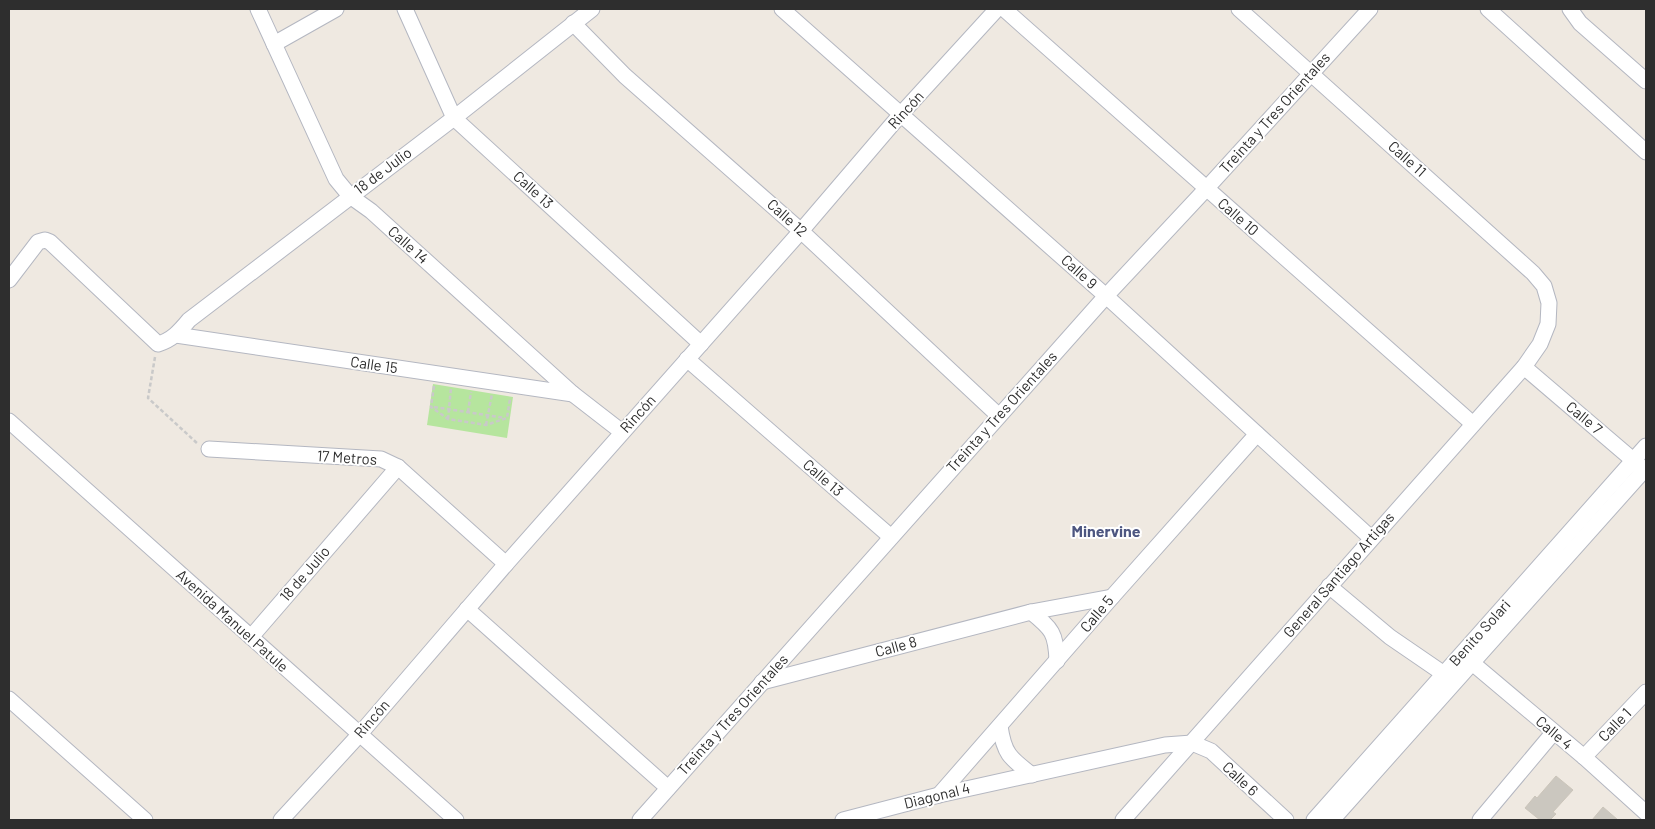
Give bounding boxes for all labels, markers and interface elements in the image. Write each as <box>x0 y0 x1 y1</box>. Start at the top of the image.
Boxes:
street label: Treinta y Tres Orientales <box>1215 48 1333 177</box>
street label: Rincón <box>884 87 927 132</box>
street label: Calle 11 <box>1385 136 1430 180</box>
street label: 18 de Julio <box>350 143 415 198</box>
street label: Calle 13 <box>510 167 557 212</box>
street label: Calle 10 <box>1215 194 1263 239</box>
street label: Calle 12 <box>764 195 811 240</box>
street label: Calle 14 <box>385 221 433 267</box>
street label: Calle 9 <box>1058 250 1101 292</box>
street label: Treinta y Tres Orientales <box>942 347 1060 476</box>
street label: Calle 15 <box>349 352 399 376</box>
street label: Rincón <box>616 391 659 436</box>
street label: Calle 7 <box>1563 397 1606 438</box>
street label: 17 Metros <box>316 446 378 468</box>
street label: Calle 13 <box>800 455 848 500</box>
street label: General Santiago Artigas <box>1279 508 1398 641</box>
district label: Minervine <box>1071 521 1141 540</box>
street label: 18 de Julio <box>275 542 333 605</box>
street label: Avenida Manuel Patule <box>173 565 292 675</box>
street label: Calle 5 <box>1076 591 1117 635</box>
street label: Benito Solari <box>1445 595 1514 669</box>
street label: Calle 8 <box>873 632 919 660</box>
street label: Treinta y Tres Orientales <box>673 650 791 779</box>
street label: Rincón <box>350 696 393 741</box>
street label: Calle 1 <box>1594 704 1635 745</box>
street label: Calle 4 <box>1532 712 1577 753</box>
street label: Calle 6 <box>1219 757 1262 799</box>
street label: Diagonal 4 <box>902 778 972 812</box>

